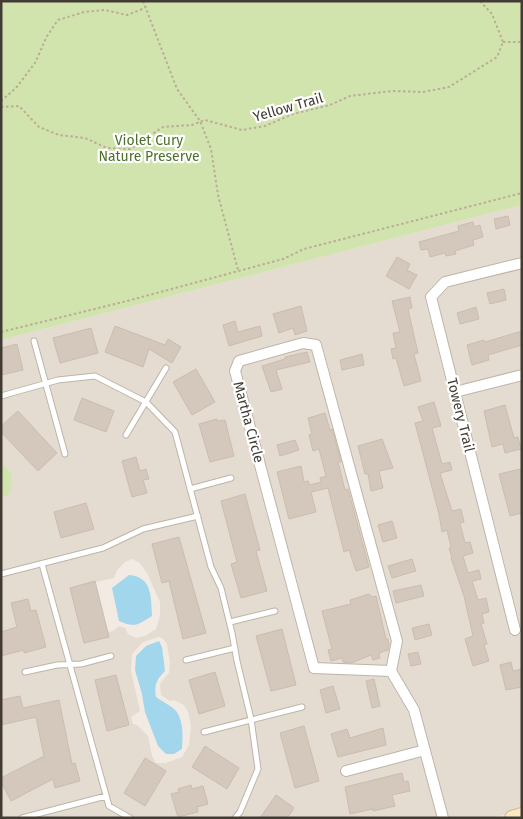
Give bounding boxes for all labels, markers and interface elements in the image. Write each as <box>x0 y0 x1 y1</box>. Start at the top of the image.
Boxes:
street label: Yellow Trail <box>251 89 325 126</box>
park label: Violet Cury Nature Preserve <box>98 132 200 165</box>
street label: Towery Trail <box>443 376 478 454</box>
street label: Martha Circle <box>229 380 268 465</box>

